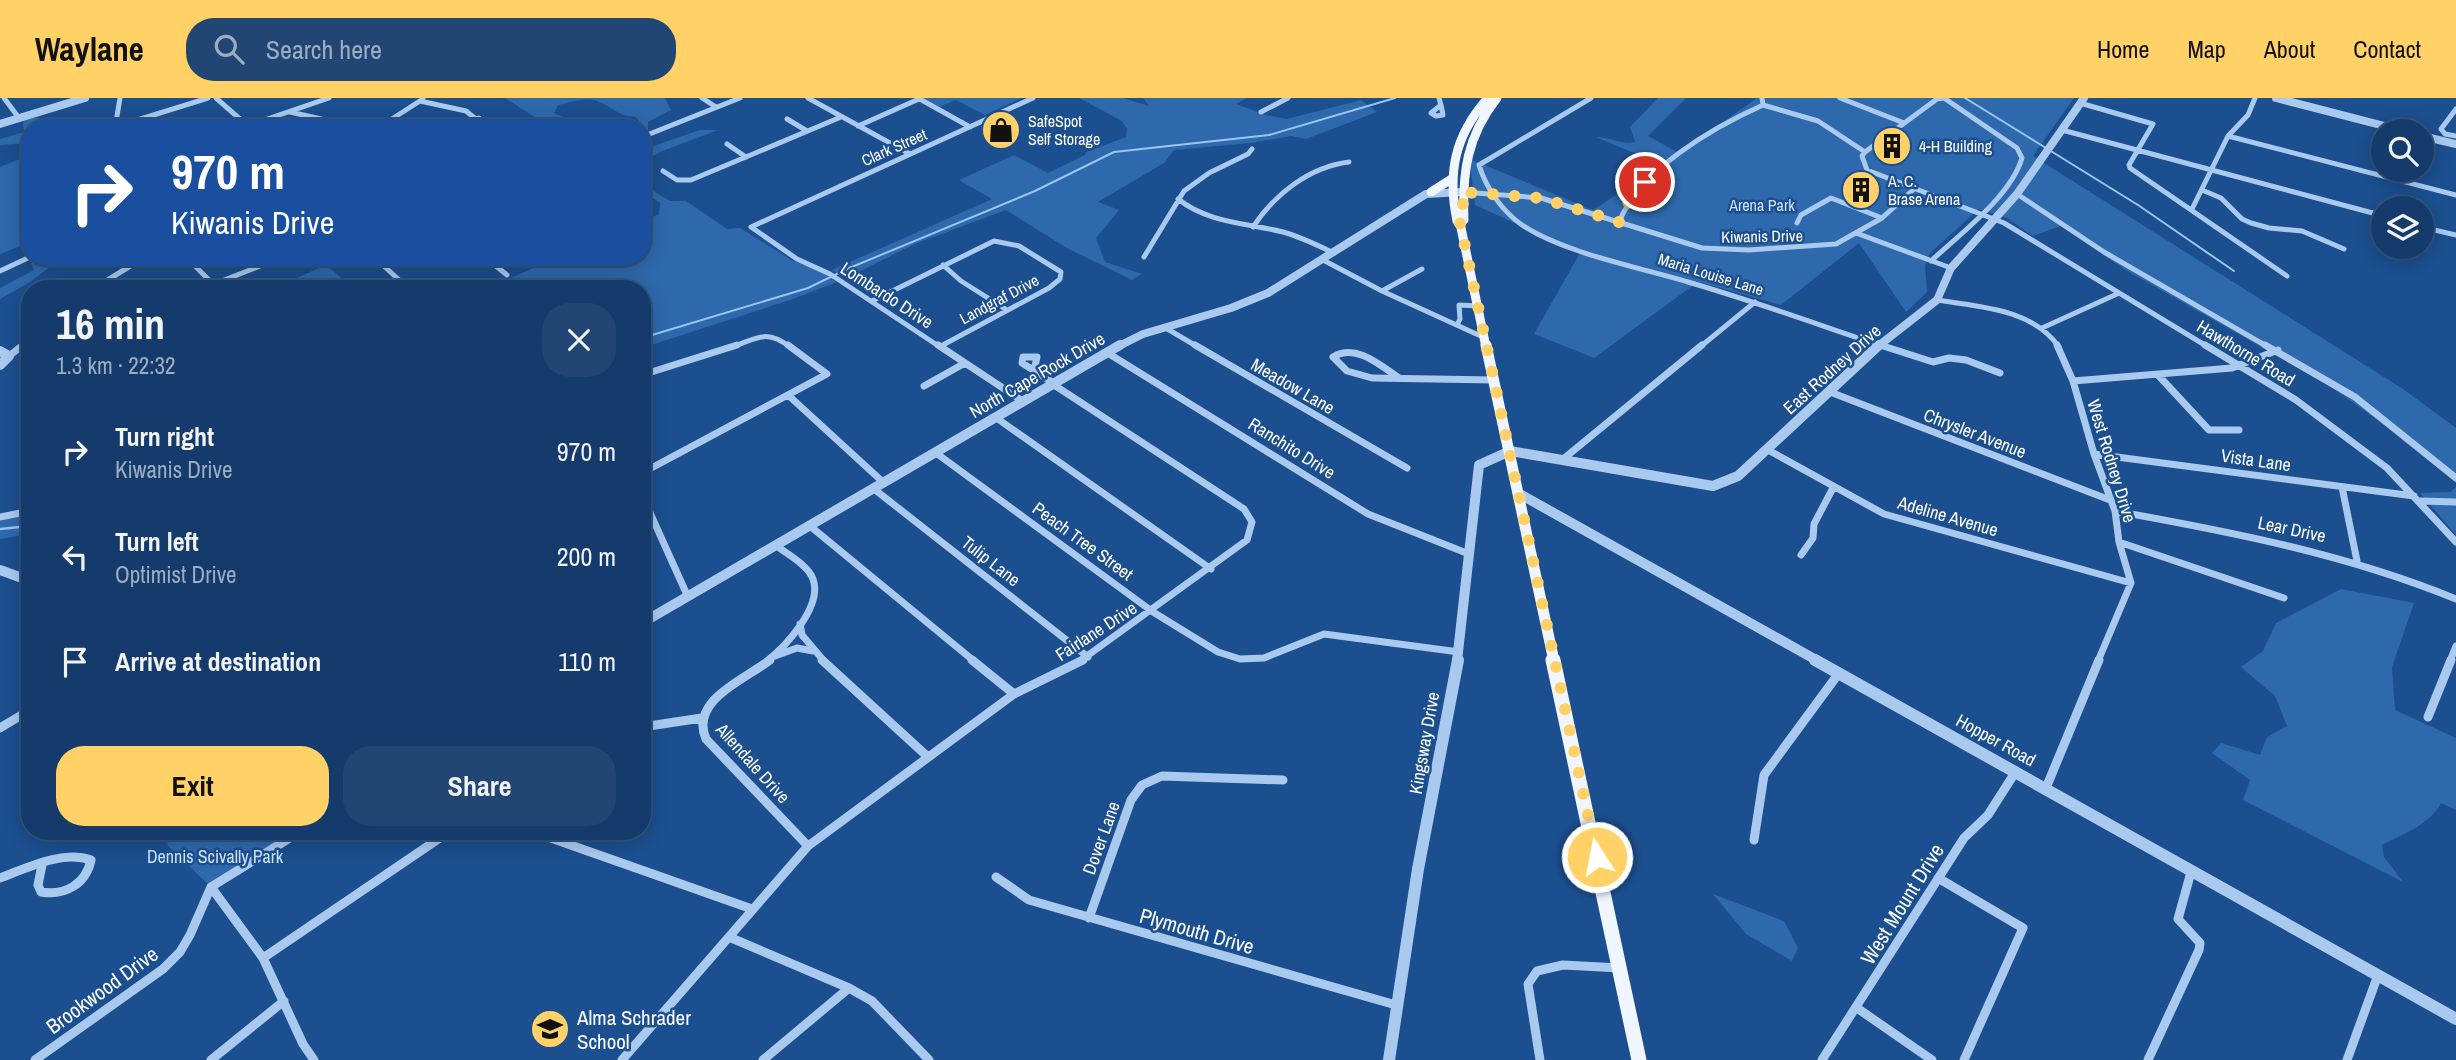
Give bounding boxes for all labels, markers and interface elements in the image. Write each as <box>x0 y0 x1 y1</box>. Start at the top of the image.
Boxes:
search box <box>186 18 676 81</box>
text: Waylane <box>35 27 144 71</box>
icon: search <box>210 30 248 68</box>
text: Search here <box>266 32 382 67</box>
text: Home <box>2097 33 2149 65</box>
text: Map <box>2187 33 2226 65</box>
text: About <box>2264 33 2315 65</box>
text: Contact <box>2353 33 2421 65</box>
shop icon: SafeSpot Self Storage <box>980 109 1022 151</box>
place label: SafeSpot Self Storage <box>1028 110 1100 150</box>
map controls <box>2371 119 2434 259</box>
button: search <box>2371 119 2434 182</box>
street label: Clark Street <box>858 123 930 171</box>
building icon: 4-H Building <box>1871 125 1913 167</box>
place label: 4-H Building <box>1919 135 1993 157</box>
text: 970 m <box>171 138 285 204</box>
icon: right <box>56 147 147 238</box>
pin <box>1615 152 1675 212</box>
icon: arrive <box>1626 163 1664 201</box>
building icon: A. C. Brase Arena <box>1840 169 1882 211</box>
place label: A. C. Brase Arena <box>1887 170 1961 210</box>
park label: Arena Park <box>1728 194 1795 216</box>
button: layers <box>2371 196 2434 259</box>
text: Kiwanis Drive <box>171 201 334 244</box>
street label: Kiwanis Drive <box>1721 224 1803 248</box>
street label: Maria Louise Lane <box>1655 247 1767 301</box>
street label: Lombardo Drive <box>836 256 938 334</box>
street label: Landgraf Drive <box>956 269 1042 329</box>
text: 16 min <box>56 296 165 352</box>
button: close <box>542 303 616 377</box>
street label: Hawthorne Road <box>2192 314 2300 392</box>
street label: East Rodney Drive <box>1778 318 1886 420</box>
street label: North Cape Rock Drive <box>965 326 1109 424</box>
text: 1.3 km · 22:32 <box>56 350 176 381</box>
street label: Meadow Lane <box>1247 352 1339 420</box>
street label: West Rodney Drive <box>2081 396 2143 526</box>
street label: Chrysler Avenue <box>1920 402 2030 464</box>
street label: Ranchito Drive <box>1244 411 1340 485</box>
text: Turn right <box>115 419 214 454</box>
icon: right <box>56 433 94 471</box>
text: 970 m <box>557 434 616 469</box>
street label: Vista Lane <box>2219 443 2293 477</box>
text: Kiwanis Drive <box>115 454 232 485</box>
street label: Adeline Avenue <box>1894 489 2001 542</box>
street label: Peach Tree Street <box>1028 496 1138 586</box>
street label: Lear Drive <box>2256 510 2328 548</box>
text: Turn left <box>115 524 199 559</box>
street label: Tulip Lane <box>956 530 1026 592</box>
icon: left <box>56 538 94 576</box>
text: 200 m <box>557 539 616 574</box>
text: Optimist Drive <box>115 559 237 590</box>
street label: Fairlane Drive <box>1050 595 1142 667</box>
icon: arrive <box>56 643 94 681</box>
text: Arrive at destination <box>115 644 321 679</box>
text: 110 m <box>558 644 616 679</box>
street label: Kingsway Drive <box>1403 690 1445 796</box>
street label: Hopper Road <box>1952 708 2040 772</box>
street label: Allendale Drive <box>710 717 796 809</box>
button: Exit <box>56 746 329 826</box>
button: Share <box>343 746 616 826</box>
street label: Dover Lane <box>1076 798 1126 878</box>
position arrow <box>1560 820 1634 894</box>
street label: West Mount Drive <box>1853 838 1951 970</box>
park label: Dennis Scivally Park <box>147 844 284 869</box>
street label: Plymouth Drive <box>1136 901 1258 961</box>
street label: Brookwood Drive <box>40 939 164 1041</box>
place label: Alma Schrader School <box>576 1003 691 1056</box>
school or university icon: Alma Schrader School <box>529 1008 571 1050</box>

